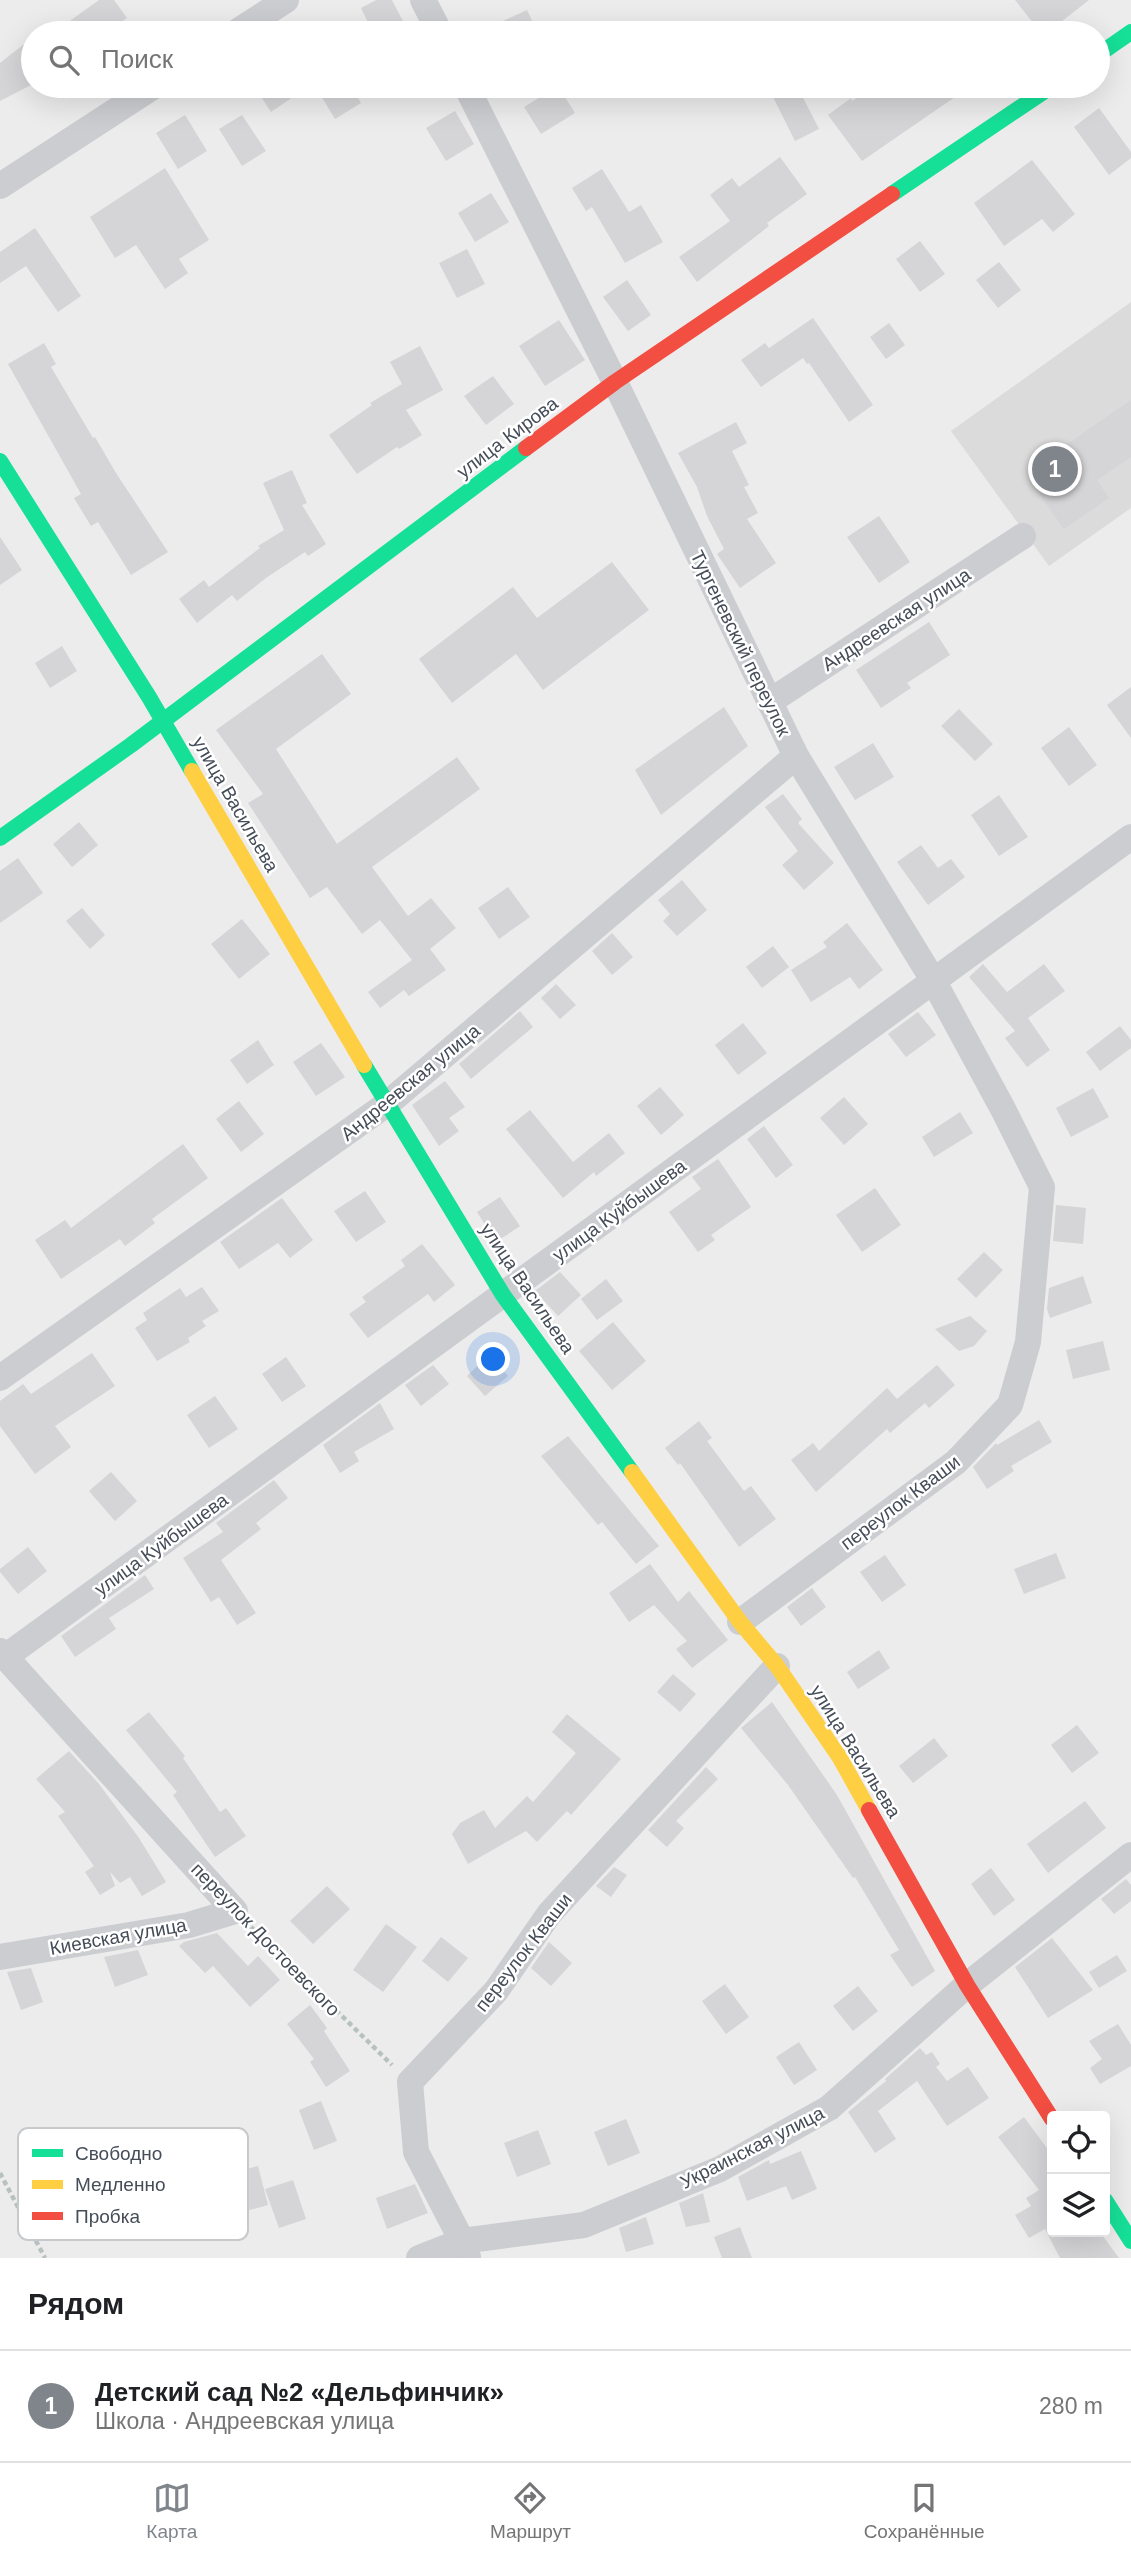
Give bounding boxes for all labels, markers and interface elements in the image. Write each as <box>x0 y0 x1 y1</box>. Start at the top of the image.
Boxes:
search box <box>21 21 1110 98</box>
icon: search <box>45 41 83 79</box>
text: Поиск <box>101 44 173 74</box>
street label: улица Кирова <box>453 392 562 482</box>
pin: 1 <box>1032 443 1078 495</box>
street label: Тургеневский переулок <box>686 547 795 740</box>
street label: Андреевская улица <box>818 563 975 675</box>
street label: улица Васильева <box>188 733 283 876</box>
street label: Андреевская улица <box>337 1020 484 1145</box>
street label: улица Куйбышева <box>549 1155 690 1266</box>
street label: улица Васильева <box>476 1219 579 1358</box>
your location <box>476 1342 510 1376</box>
street label: переулок Кваши <box>837 1451 964 1554</box>
street label: улица Куйбышева <box>91 1489 232 1600</box>
street label: улица Васильева <box>806 1681 905 1822</box>
street label: переулок Достоевского <box>187 1858 344 2020</box>
street label: переулок Кваши <box>471 1889 576 2015</box>
street label: Киевская улица <box>48 1914 189 1959</box>
street label: Украинская улица <box>677 2102 828 2193</box>
map controls <box>1047 2111 1110 2237</box>
button: locate <box>1047 2111 1110 2174</box>
legend <box>18 2128 248 2240</box>
text: Свободно <box>75 2143 162 2164</box>
text: Медленно <box>75 2174 165 2195</box>
button: layers <box>1047 2174 1110 2237</box>
text: Пробка <box>75 2206 140 2227</box>
text: Рядом <box>28 2287 124 2320</box>
text: Детский сад №2 «Дельфинчик» <box>95 2377 504 2407</box>
text: 1 <box>45 2393 57 2419</box>
text: 280 m <box>1039 2393 1103 2419</box>
text: Школа · Андреевская улица <box>95 2408 394 2434</box>
tab: Карта <box>146 2479 197 2543</box>
tab: Маршрут <box>490 2479 571 2543</box>
tab: Сохранённые <box>864 2479 985 2543</box>

